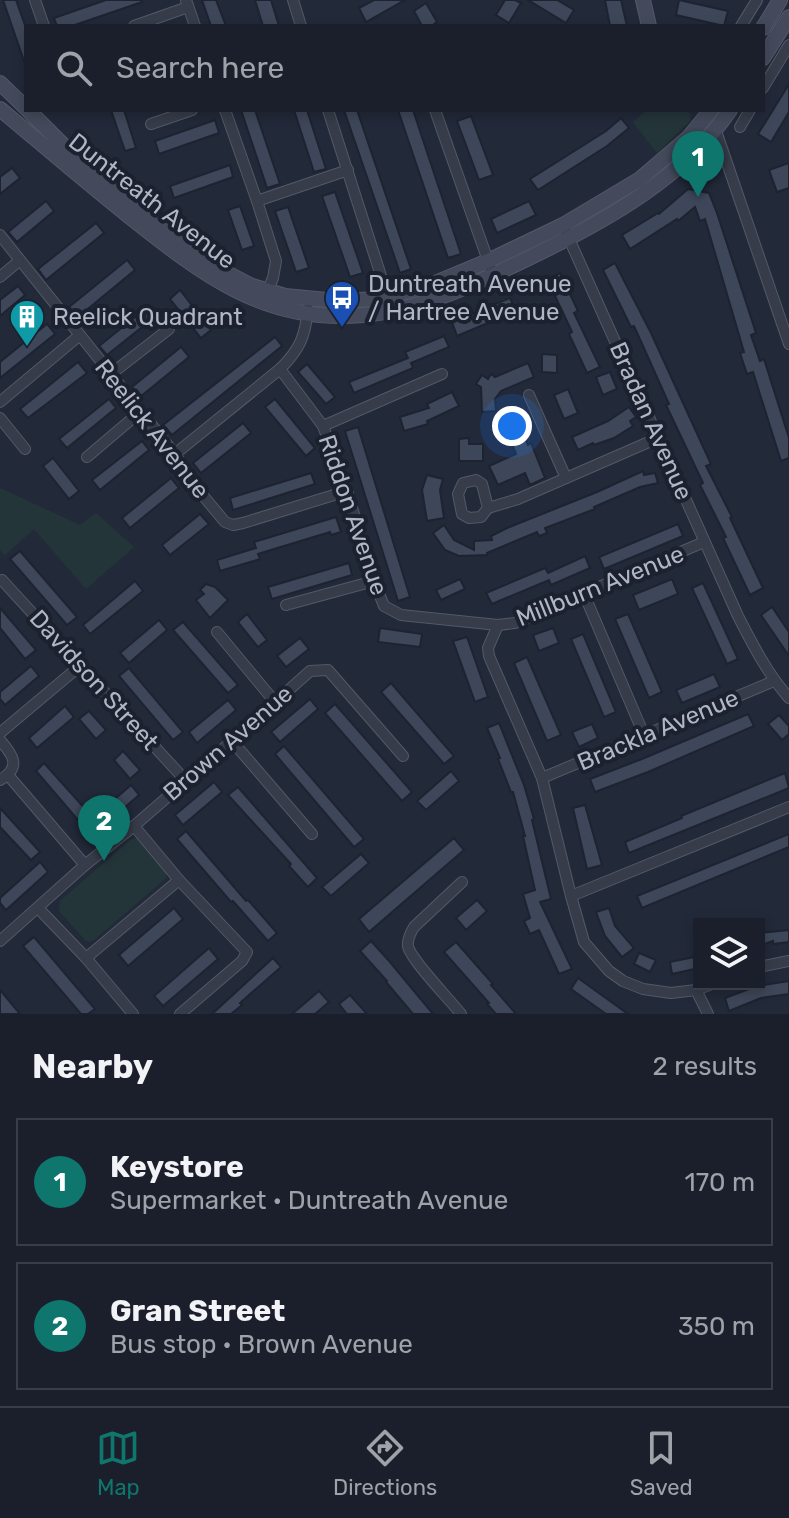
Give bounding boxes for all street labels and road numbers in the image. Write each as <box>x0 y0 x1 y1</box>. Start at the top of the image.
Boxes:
street label: Duntreath Avenue <box>63 127 241 275</box>
street label: Bradan Avenue <box>604 338 698 504</box>
street label: Reelick Avenue <box>89 354 215 504</box>
street label: Riddon Avenue <box>312 431 394 599</box>
street label: Millburn Avenue <box>512 540 688 632</box>
street label: Davidson Street <box>24 604 164 756</box>
street label: Brown Avenue <box>158 679 298 807</box>
street label: Brackla Avenue <box>573 683 743 777</box>

